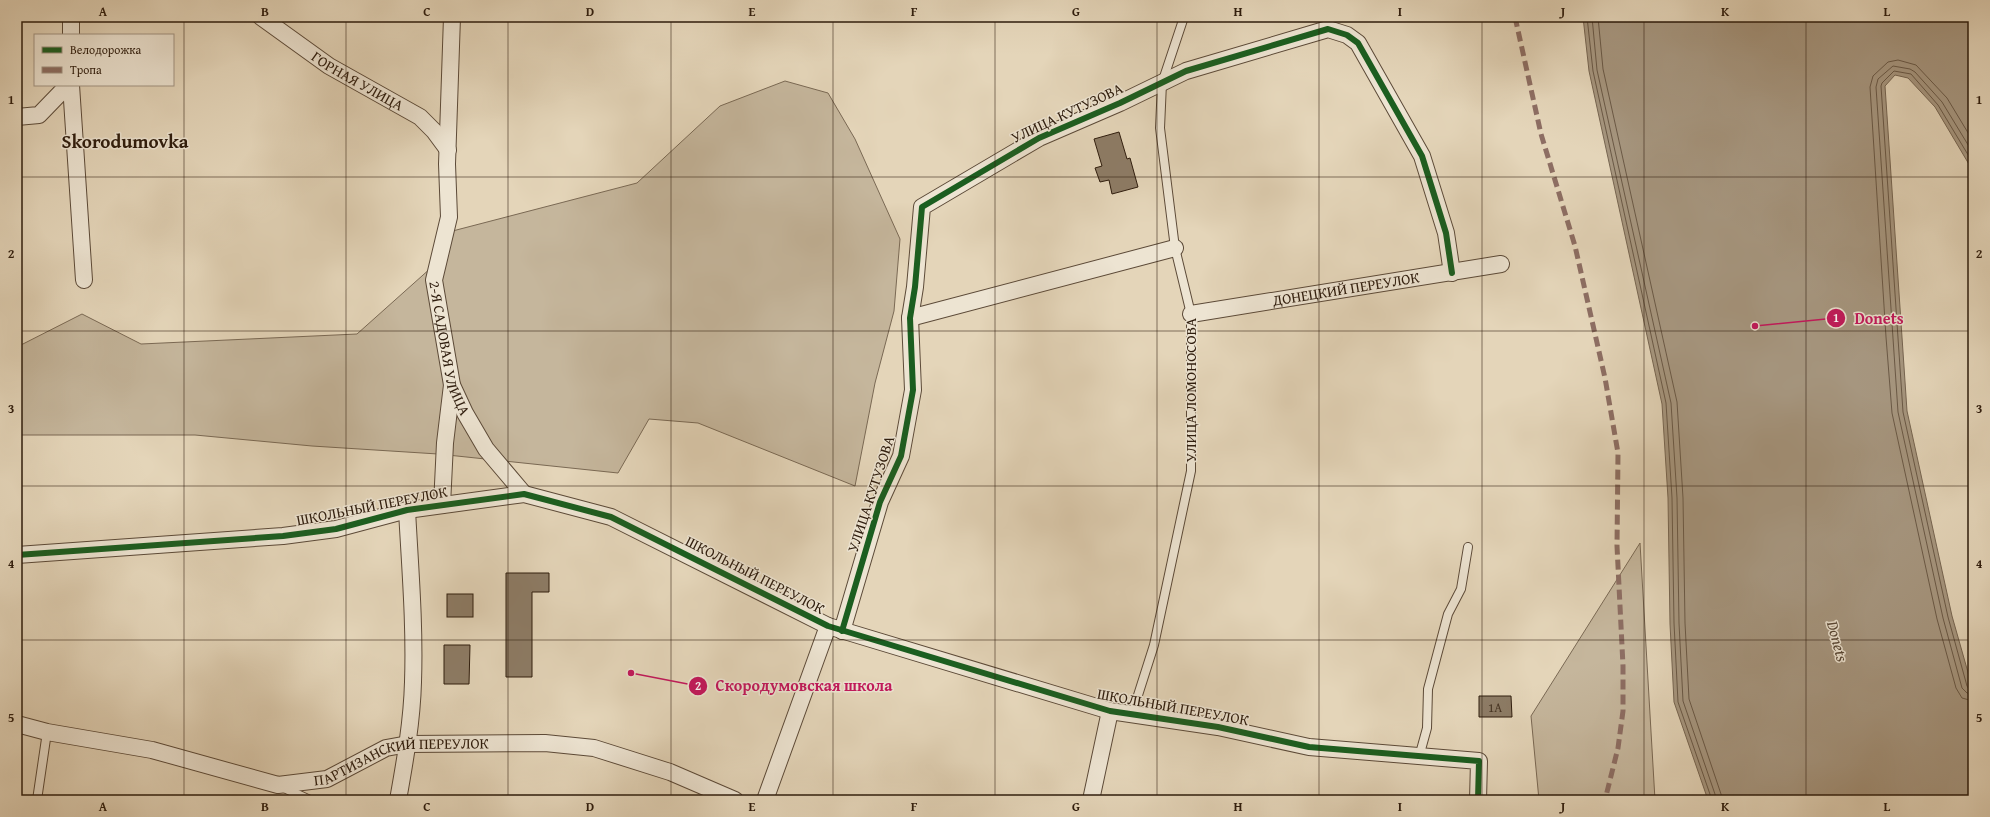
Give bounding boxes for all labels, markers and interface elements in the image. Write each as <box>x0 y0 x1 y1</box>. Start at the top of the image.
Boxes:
text: A <box>99 2 108 21</box>
text: B <box>261 2 269 21</box>
text: C <box>423 2 431 21</box>
text: D <box>586 2 594 21</box>
text: E <box>749 2 756 21</box>
text: F <box>911 2 918 21</box>
text: G <box>1072 2 1080 21</box>
text: H <box>1233 2 1243 21</box>
text: I <box>1398 2 1402 21</box>
text: J <box>1559 2 1566 21</box>
text: K <box>1721 2 1730 21</box>
text: L <box>1884 2 1891 21</box>
legend <box>34 34 174 86</box>
text: Велодорожка <box>70 41 141 58</box>
street label: ГОРНАЯ УЛИЦА <box>307 46 407 116</box>
text: Тропа <box>70 61 102 78</box>
street label: УЛИЦА КУТУЗОВА <box>1007 77 1126 148</box>
text: 1 <box>8 90 14 109</box>
text: 1 <box>1976 90 1982 109</box>
district label: Skorodumovka <box>61 127 189 155</box>
text: 2 <box>8 244 15 263</box>
text: 2 <box>1976 244 1983 263</box>
street label: ДОНЕЦКИЙ ПЕРЕУЛОК <box>1270 266 1422 311</box>
street label: 2-Я САДОВАЯ УЛИЦА <box>424 279 476 419</box>
callout: Donets <box>1826 304 1911 332</box>
text: Donets <box>1854 306 1904 330</box>
text: 1 <box>1833 309 1839 326</box>
street label: УЛИЦА ЛОМОНОСОВА <box>1180 318 1201 462</box>
text: 3 <box>8 399 14 418</box>
text: 3 <box>1976 399 1982 418</box>
street label: УЛИЦА КУТУЗОВА <box>842 433 899 555</box>
street label: ШКОЛЬНЫЙ ПЕРЕУЛОК <box>294 480 450 530</box>
street label: ШКОЛЬНЫЙ ПЕРЕУЛОК <box>682 530 829 619</box>
text: 4 <box>8 554 15 573</box>
text: 4 <box>1976 554 1983 573</box>
water label: Donets <box>1821 617 1855 664</box>
callout: Скородумовская школа <box>688 672 900 700</box>
text: Скородумовская школа <box>716 673 893 697</box>
text: 2 <box>695 677 701 694</box>
street label: ШКОЛЬНЫЙ ПЕРЕУЛОК <box>1096 683 1251 730</box>
house number: 1А <box>1488 698 1502 717</box>
text: 5 <box>8 708 15 727</box>
text: 5 <box>1976 708 1983 727</box>
street label: ПАРТИЗАНСКИЙ ПЕРЕУЛОК <box>313 732 490 791</box>
text: A <box>99 797 108 816</box>
text: B <box>261 797 269 816</box>
text: C <box>423 797 431 816</box>
text: D <box>586 797 594 816</box>
text: E <box>749 797 756 816</box>
text: F <box>911 797 918 816</box>
text: G <box>1072 797 1080 816</box>
text: H <box>1233 797 1243 816</box>
text: I <box>1398 797 1402 816</box>
text: J <box>1559 797 1566 816</box>
text: K <box>1721 797 1730 816</box>
text: L <box>1884 797 1891 816</box>

